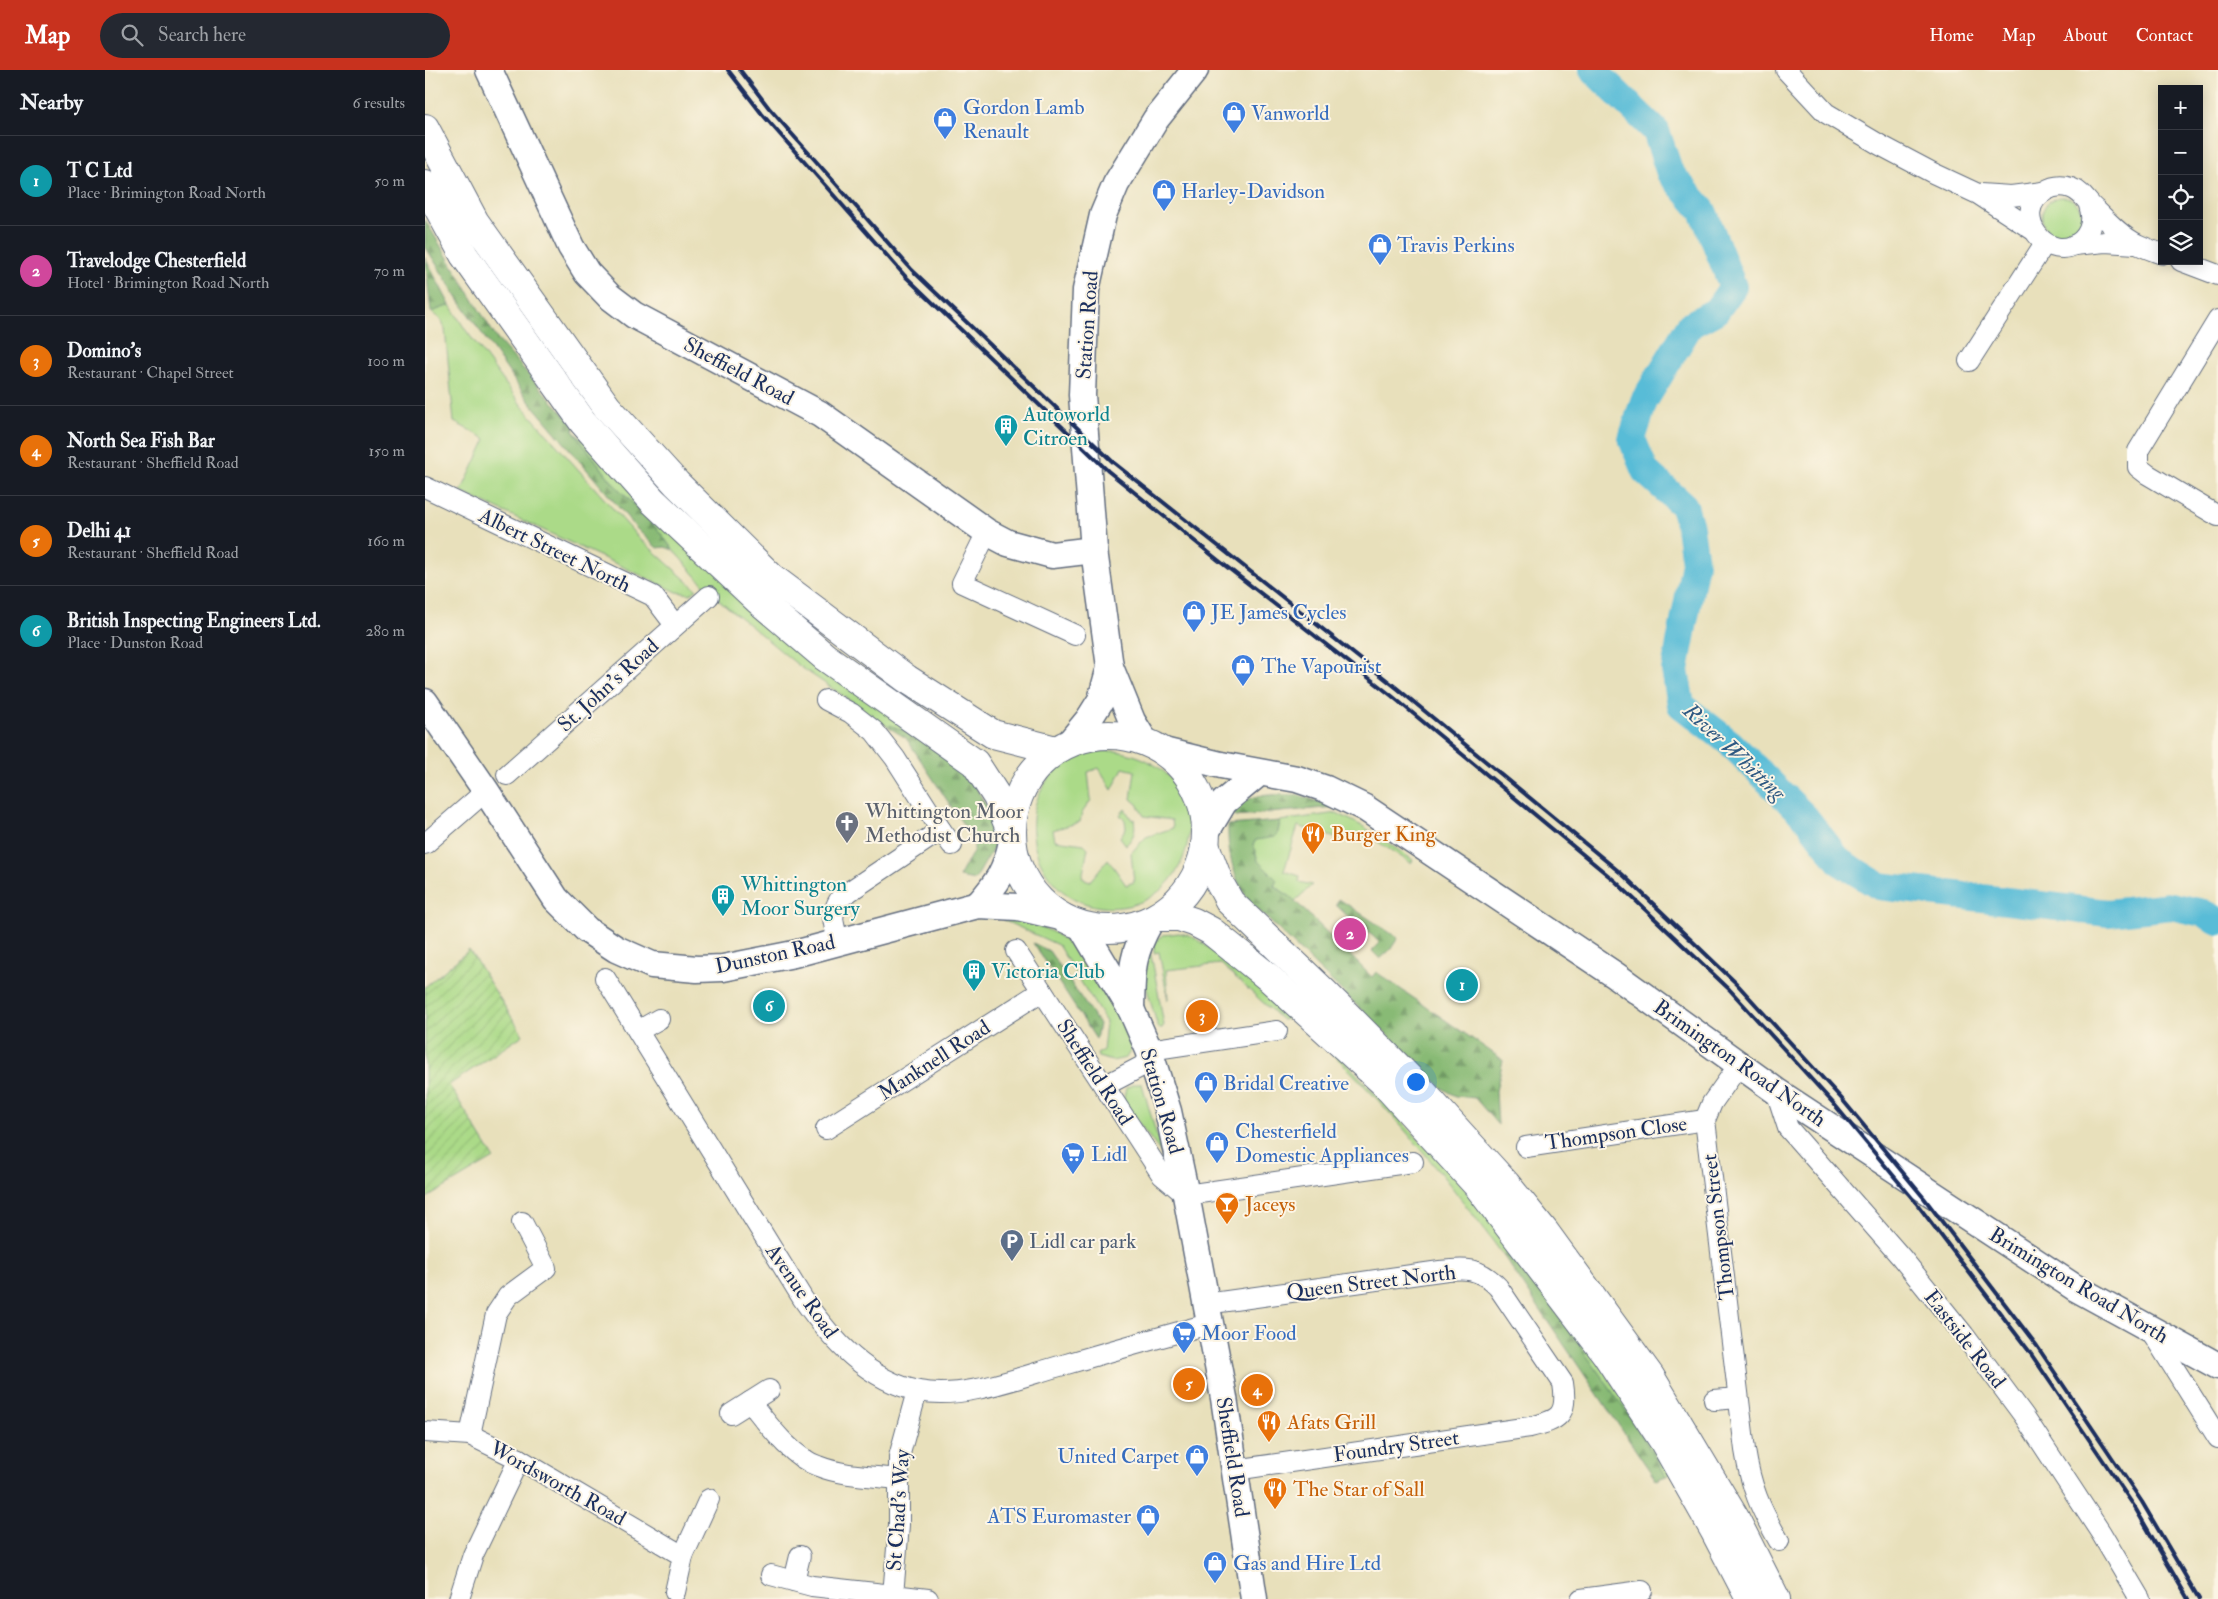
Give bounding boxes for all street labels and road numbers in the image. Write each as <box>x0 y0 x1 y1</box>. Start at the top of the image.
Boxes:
street label: Station Road <box>1070 269 1105 380</box>
street label: Sheffield Road <box>679 331 799 412</box>
street label: Albert Street North <box>473 502 635 599</box>
street label: St. John's Road <box>552 632 665 738</box>
street label: Dunston Road <box>713 928 838 980</box>
street label: Brimington Road North <box>1648 994 1831 1133</box>
street label: Manknell Road <box>873 1014 996 1107</box>
street label: Sheffield Road <box>1050 1014 1139 1131</box>
street label: Station Road <box>1134 1045 1190 1158</box>
street label: Thompson Close <box>1543 1110 1689 1157</box>
street label: Thompson Street <box>1696 1152 1741 1301</box>
street label: Brimington Road North <box>1984 1221 2173 1350</box>
street label: Avenue Road <box>759 1238 844 1344</box>
street label: Queen Street North <box>1285 1259 1457 1306</box>
street label: Eastside Road <box>1918 1285 2012 1395</box>
street label: Sheffield Road <box>1210 1395 1255 1520</box>
street label: Foundry Street <box>1331 1424 1461 1469</box>
street label: Wordsworth Road <box>484 1434 631 1532</box>
street label: St Chad's Way <box>881 1447 916 1572</box>

